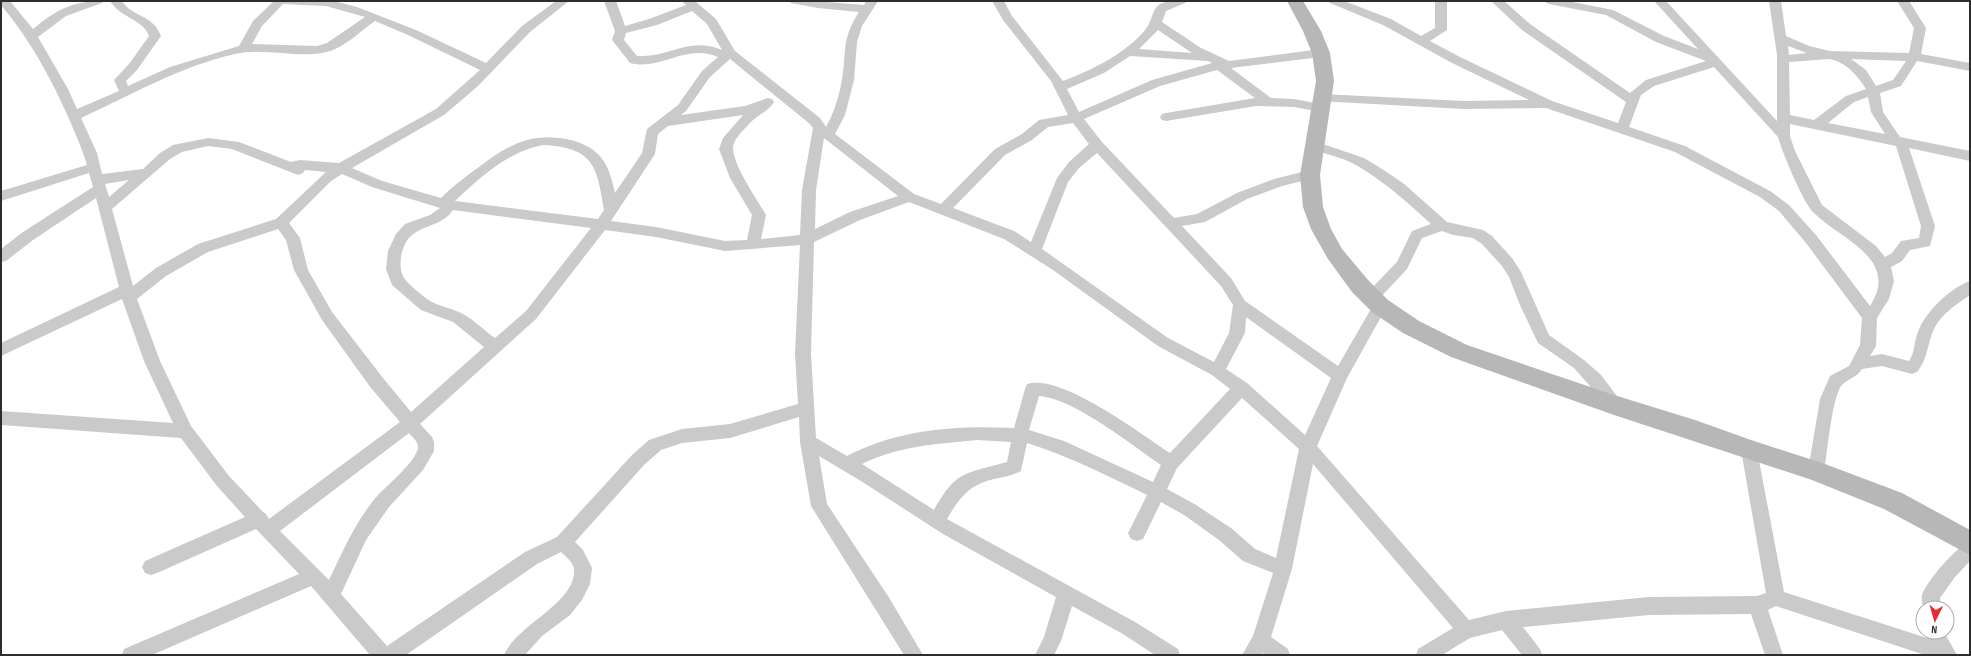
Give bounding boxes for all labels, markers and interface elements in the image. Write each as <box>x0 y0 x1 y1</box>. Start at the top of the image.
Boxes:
north arrow <box>1915 600 1955 640</box>
text: N <box>1931 623 1938 636</box>

